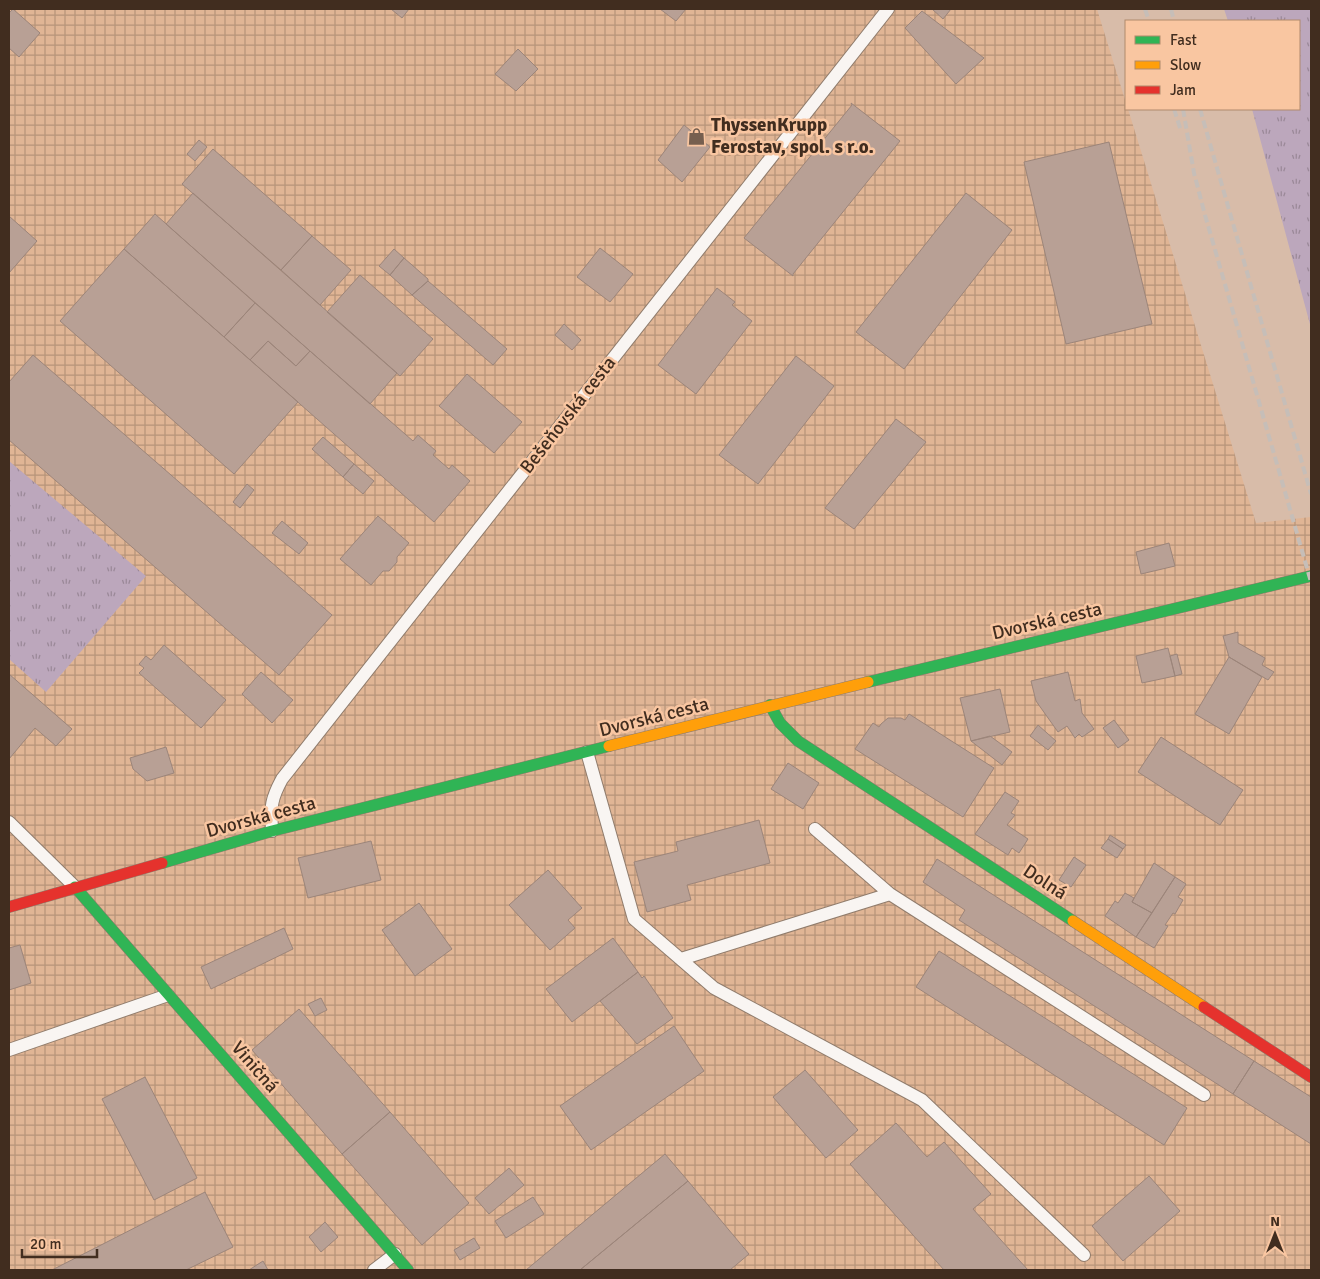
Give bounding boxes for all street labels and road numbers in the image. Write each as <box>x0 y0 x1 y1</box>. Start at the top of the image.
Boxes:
street label: Bešeňovská cesta <box>515 352 621 478</box>
street label: Dvorská cesta <box>990 597 1104 645</box>
street label: Dvorská cesta <box>597 692 711 742</box>
street label: Dvorská cesta <box>204 791 318 843</box>
street label: Dolná <box>1018 859 1072 905</box>
street label: Viničná <box>226 1036 284 1098</box>

